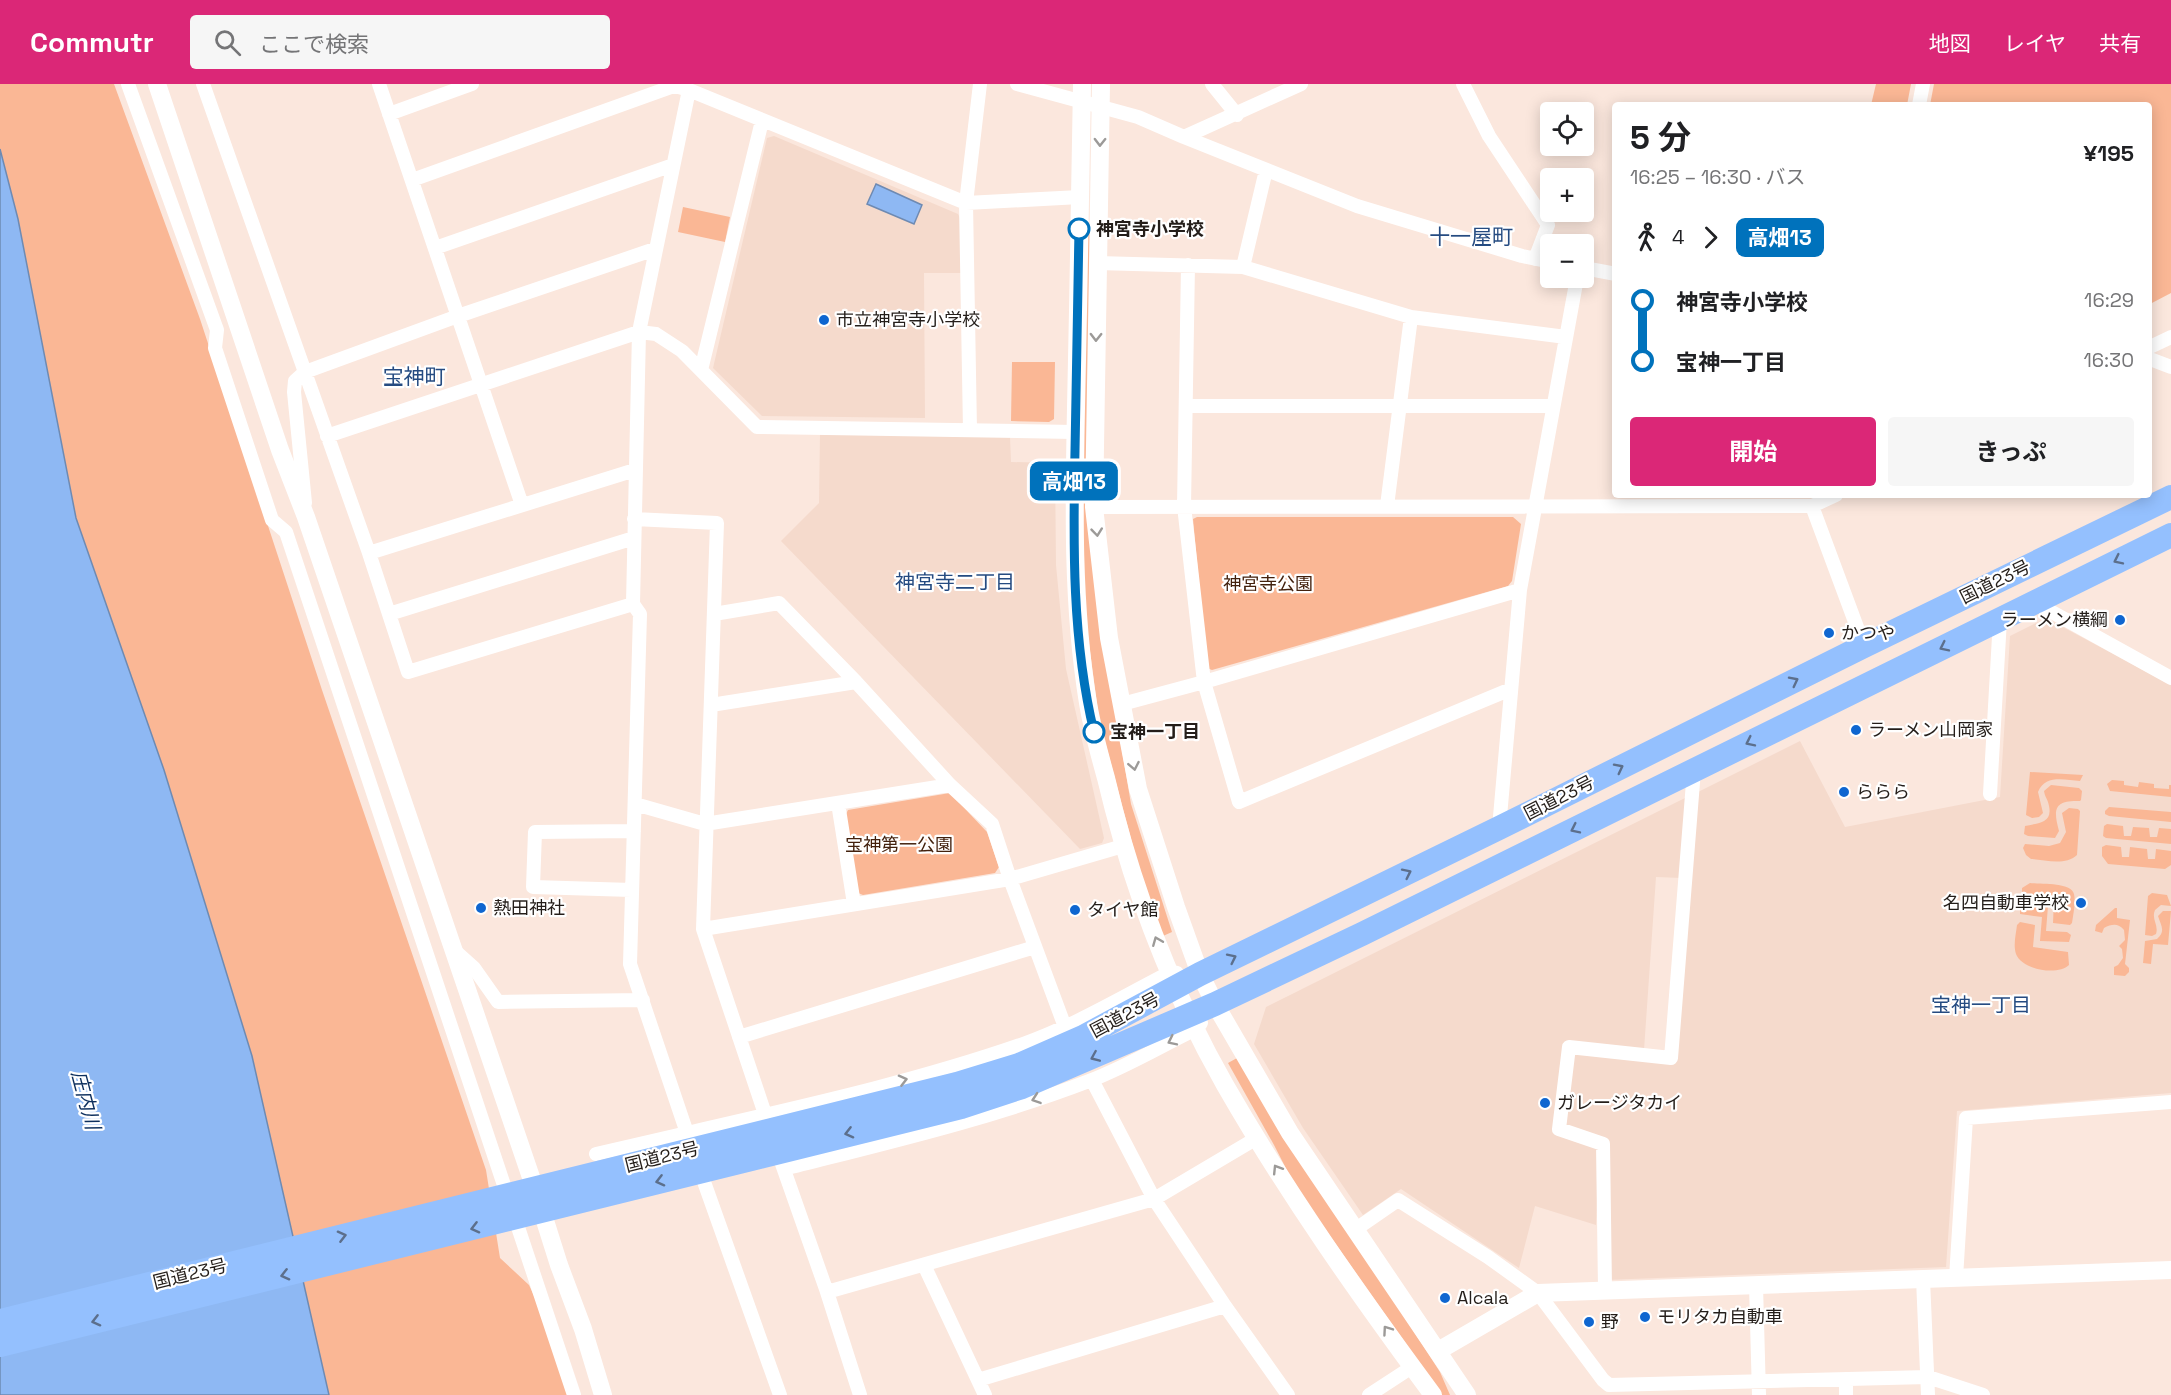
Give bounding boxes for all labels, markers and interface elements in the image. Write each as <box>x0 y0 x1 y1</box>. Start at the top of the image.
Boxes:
search box <box>190 15 610 69</box>
text: Commutr <box>30 24 154 60</box>
icon: search <box>211 26 244 59</box>
text: ここで検索 <box>259 30 369 58</box>
text: 地図 <box>1929 30 1971 57</box>
text: レイヤ <box>2004 30 2066 57</box>
text: 共有 <box>2099 30 2141 57</box>
map controls <box>1540 102 1594 288</box>
button: locate <box>1540 102 1594 156</box>
text: 5 分 <box>1630 117 1691 159</box>
one-way arrow <box>1093 138 1106 147</box>
text: ¥195 <box>2084 139 2134 167</box>
text: 16:25 – 16:30 · バス <box>1630 164 1806 190</box>
button: + <box>1540 168 1594 222</box>
place label: 神宮寺小学校 <box>1096 217 1204 240</box>
marker: 神宮寺小学校 <box>1068 218 1090 240</box>
icon: walk <box>1630 221 1663 254</box>
icon: forward <box>1694 221 1727 254</box>
district label: 十一屋町 <box>1429 223 1513 250</box>
text: 4 <box>1672 224 1685 250</box>
text: 高畑13 <box>1748 224 1812 251</box>
button: − <box>1540 234 1594 288</box>
text: 16:29 <box>2084 287 2134 313</box>
text: 神宮寺小学校 <box>1676 288 1808 316</box>
place label: 市立神宮寺小学校 <box>836 308 980 331</box>
marker: 市立神宮寺小学校 <box>817 313 831 327</box>
one-way arrow <box>1090 333 1102 342</box>
text: 16:30 <box>2083 347 2134 373</box>
text: 宝神一丁目 <box>1676 348 1786 376</box>
district label: 宝神町 <box>383 363 446 390</box>
button: 開始 <box>1630 417 1876 486</box>
button: きっぷ <box>1888 417 2134 486</box>
line badge: 高畑13 <box>1032 462 1116 500</box>
text: 高畑13 <box>1042 468 1106 495</box>
one-way arrow <box>1090 528 1103 537</box>
one-way arrow <box>2114 553 2125 565</box>
street label: 国道23号 <box>1956 555 2034 608</box>
district label: 神宮寺二丁目 <box>895 569 1015 595</box>
park label: 神宮寺公園 <box>1223 572 1313 595</box>
place label: ラーメン横綱 <box>2001 608 2108 631</box>
marker: ラーメン横綱 <box>2113 613 2127 627</box>
place label: かつや <box>1841 621 1895 644</box>
marker: かつや <box>1822 626 1836 640</box>
one-way arrow <box>1939 639 1950 651</box>
one-way arrow <box>1787 676 1798 688</box>
place label: ラーメン山岡家 <box>1868 718 1993 741</box>
place label: 宝神一丁目 <box>1110 720 1200 743</box>
marker: 宝神一丁目 <box>1083 721 1105 743</box>
marker: ラーメン山岡家 <box>1849 723 1863 737</box>
one-way arrow <box>1745 735 1756 747</box>
one-way arrow <box>1127 761 1140 771</box>
one-way arrow <box>1613 764 1624 775</box>
street label: 国道23号 <box>1520 770 1598 825</box>
place label: ららら <box>1856 780 1910 803</box>
marker: ららら <box>1837 785 1851 799</box>
one-way arrow <box>1571 821 1582 833</box>
park label: 宝神第一公園 <box>845 833 953 856</box>
one-way arrow <box>1401 869 1412 881</box>
place label: 名四自動車学校 <box>1943 891 2069 914</box>
place label: 熱田神社 <box>493 896 565 919</box>
marker: 名四自動車学校 <box>2074 896 2088 910</box>
place label: タイヤ館 <box>1087 898 1158 921</box>
marker: 熱田神社 <box>474 901 488 915</box>
marker: タイヤ館 <box>1068 903 1082 917</box>
one-way arrow <box>1152 936 1164 947</box>
one-way arrow <box>1225 954 1236 966</box>
street label: 国道23号 <box>1086 987 1164 1042</box>
district label: 宝神一丁目 <box>1931 992 2031 1018</box>
one-way arrow <box>1167 1034 1178 1045</box>
one-way arrow <box>1090 1050 1101 1062</box>
water label: 庄内川 <box>66 1068 107 1134</box>
one-way arrow <box>898 1075 908 1088</box>
place label: ガレージタカイ <box>1557 1091 1682 1114</box>
one-way arrow <box>1031 1092 1042 1105</box>
marker: ガレージタカイ <box>1538 1096 1552 1110</box>
one-way arrow <box>845 1126 855 1139</box>
street label: 国道23号 <box>622 1136 701 1177</box>
one-way arrow <box>1272 1165 1284 1175</box>
one-way arrow <box>656 1174 666 1187</box>
one-way arrow <box>470 1221 480 1234</box>
one-way arrow <box>337 1231 347 1244</box>
street label: 国道23号 <box>150 1253 229 1294</box>
one-way arrow <box>281 1267 291 1280</box>
place label: Alcala <box>1457 1286 1509 1309</box>
marker: Alcala <box>1438 1291 1452 1305</box>
place label: モリタカ自動車 <box>1657 1305 1783 1328</box>
place label: 野 <box>1601 1310 1619 1333</box>
marker: モリタカ自動車 <box>1638 1310 1652 1324</box>
one-way arrow <box>91 1314 101 1327</box>
marker: 野 <box>1582 1315 1596 1329</box>
one-way arrow <box>1383 1326 1394 1337</box>

